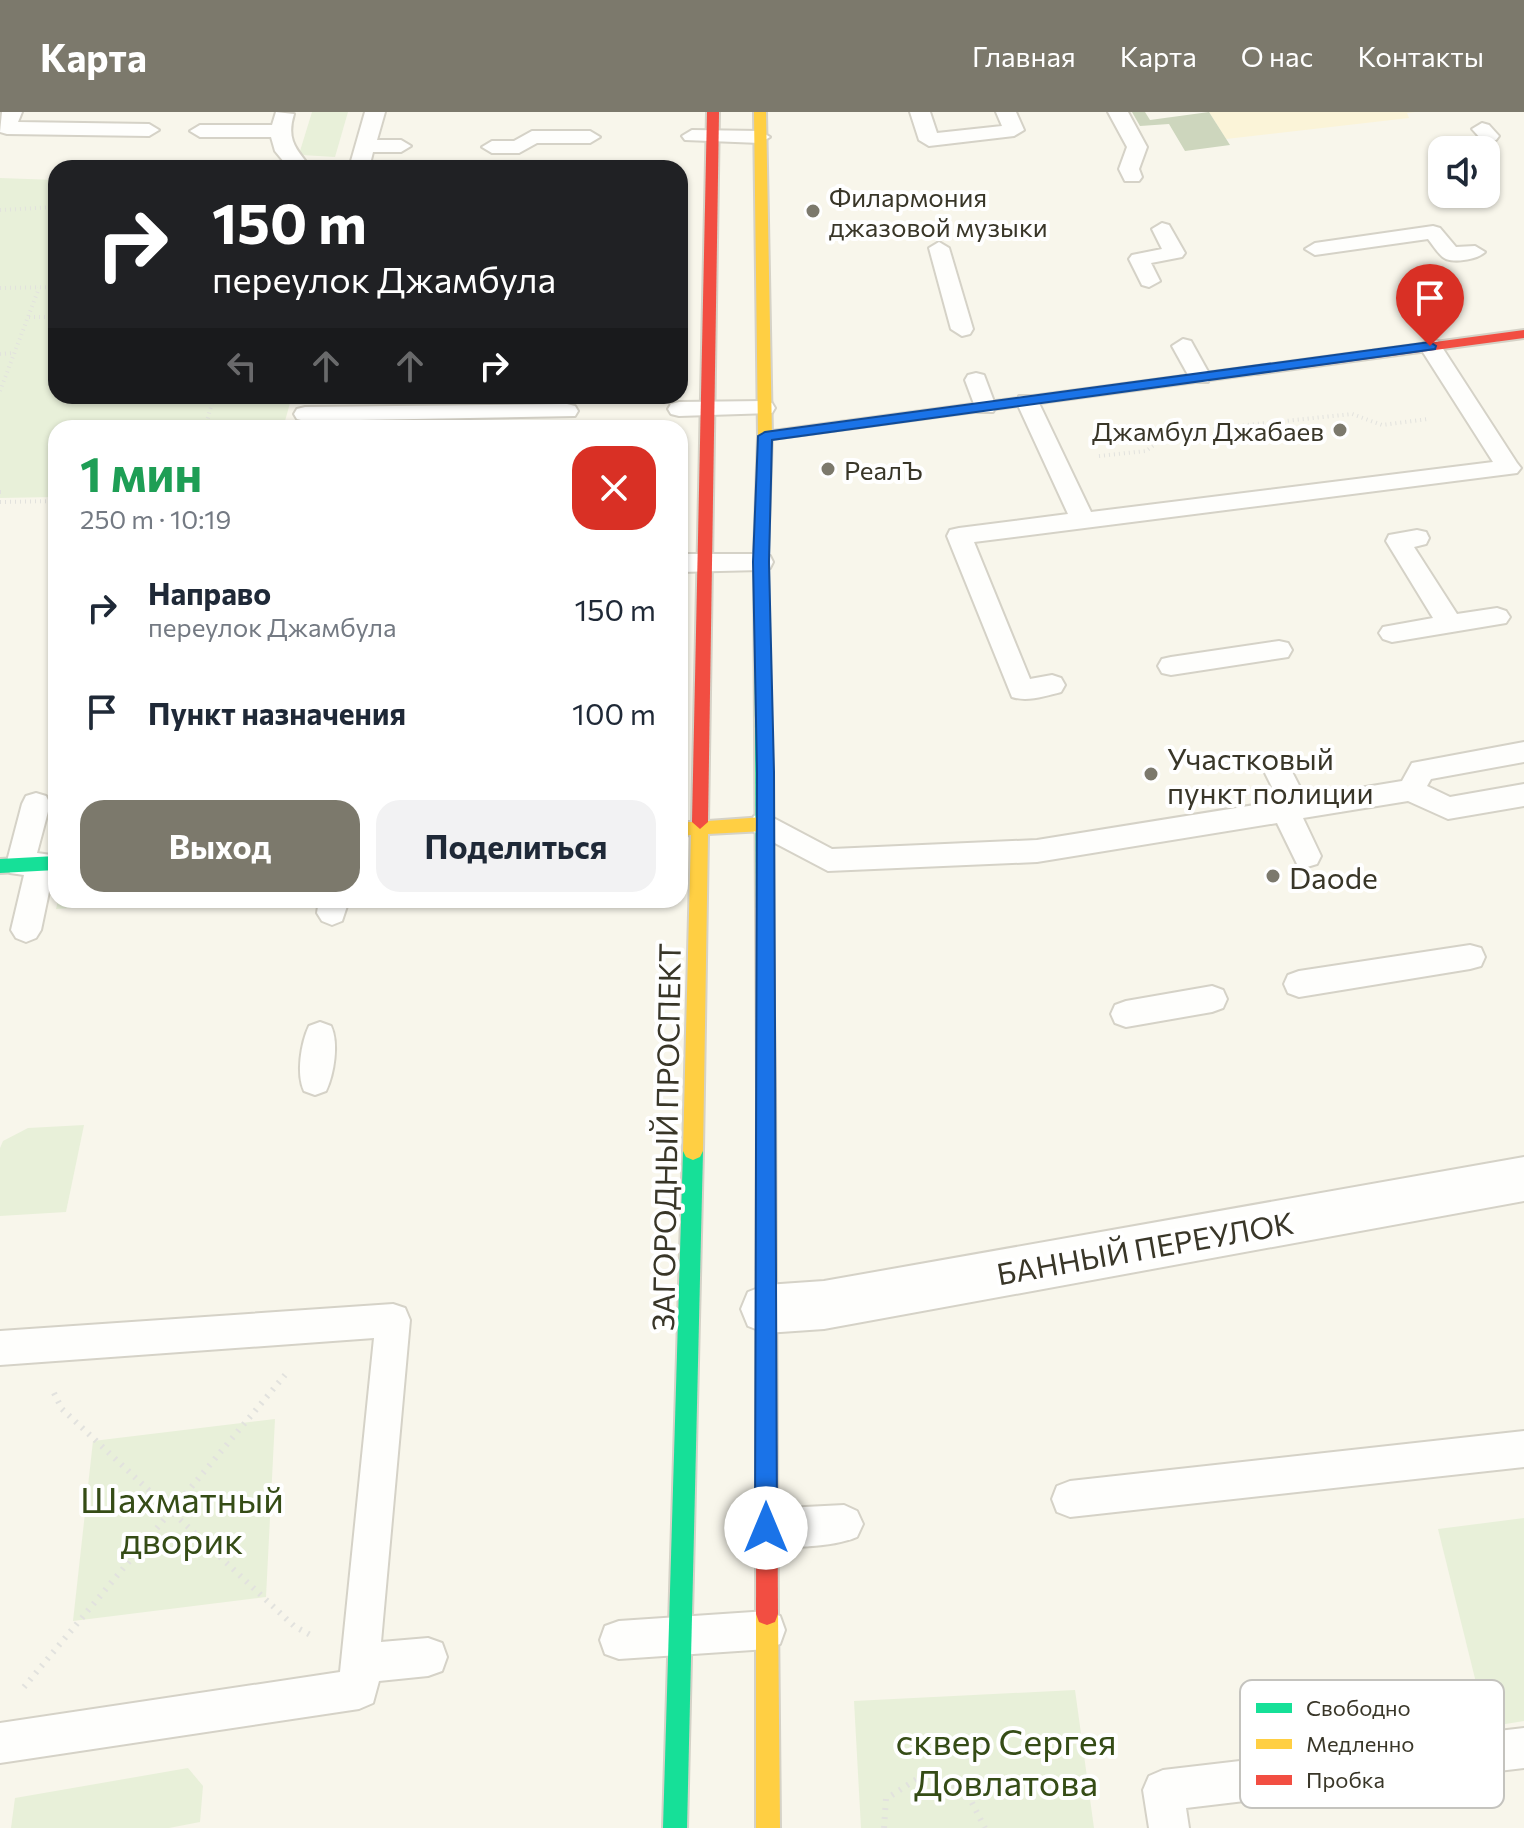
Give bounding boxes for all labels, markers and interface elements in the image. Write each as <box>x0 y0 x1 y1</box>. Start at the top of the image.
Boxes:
text: Карта <box>40 33 147 80</box>
text: Главная <box>972 39 1076 73</box>
text: Карта <box>1120 39 1197 73</box>
text: О нас <box>1241 39 1313 73</box>
text: Контакты <box>1357 39 1484 73</box>
map controls <box>1428 136 1500 208</box>
button: sound <box>1428 136 1500 208</box>
place label: Филармония джазовой музыки <box>829 181 1048 242</box>
text: 150 m <box>212 187 367 256</box>
icon: right <box>80 192 184 296</box>
marker: Филармония джазовой музыки <box>804 202 822 220</box>
text: переулок Джамбула <box>212 256 556 300</box>
pin <box>1396 264 1464 346</box>
icon: arrive <box>1408 276 1452 320</box>
icon: left <box>220 344 264 388</box>
icon: ahead <box>304 344 348 388</box>
icon: ahead <box>388 344 432 388</box>
icon: right <box>472 344 516 388</box>
place label: Джамбул Джабаев <box>1092 415 1324 446</box>
marker: Джамбул Джабаев <box>1331 421 1349 439</box>
text: 1 мин <box>80 443 202 502</box>
button: close <box>572 446 656 530</box>
place label: РеалЪ <box>844 454 923 485</box>
marker: РеалЪ <box>819 460 837 478</box>
text: 250 m · 10:19 <box>80 503 231 534</box>
text: Направо <box>148 574 271 611</box>
icon: right <box>80 586 124 630</box>
text: 150 m <box>574 590 656 627</box>
text: переулок Джамбула <box>148 611 397 642</box>
icon: arrive <box>80 690 124 734</box>
text: Пункт назначения <box>148 694 406 731</box>
text: 100 m <box>572 694 656 731</box>
place label: Участковый пункт полиции <box>1167 739 1374 810</box>
marker: Участковый пункт полиции <box>1142 765 1160 783</box>
button: Выход <box>80 800 360 892</box>
button: Поделиться <box>376 800 656 892</box>
place label: Daode <box>1289 858 1378 895</box>
marker: Daode <box>1264 867 1282 885</box>
street label: ЗАГОРОДНЫЙ ПРОСПЕКТ <box>643 943 687 1331</box>
street label: БАННЫЙ ПЕРЕУЛОК <box>994 1203 1296 1291</box>
park label: Шахматный дворик <box>80 1476 284 1561</box>
position arrow <box>724 1486 808 1570</box>
legend <box>1240 1680 1504 1808</box>
text: Свободно <box>1306 1694 1411 1721</box>
park label: сквер Сергея Довлатова <box>895 1718 1117 1803</box>
text: Медленно <box>1306 1730 1414 1757</box>
text: Пробка <box>1306 1766 1385 1793</box>

